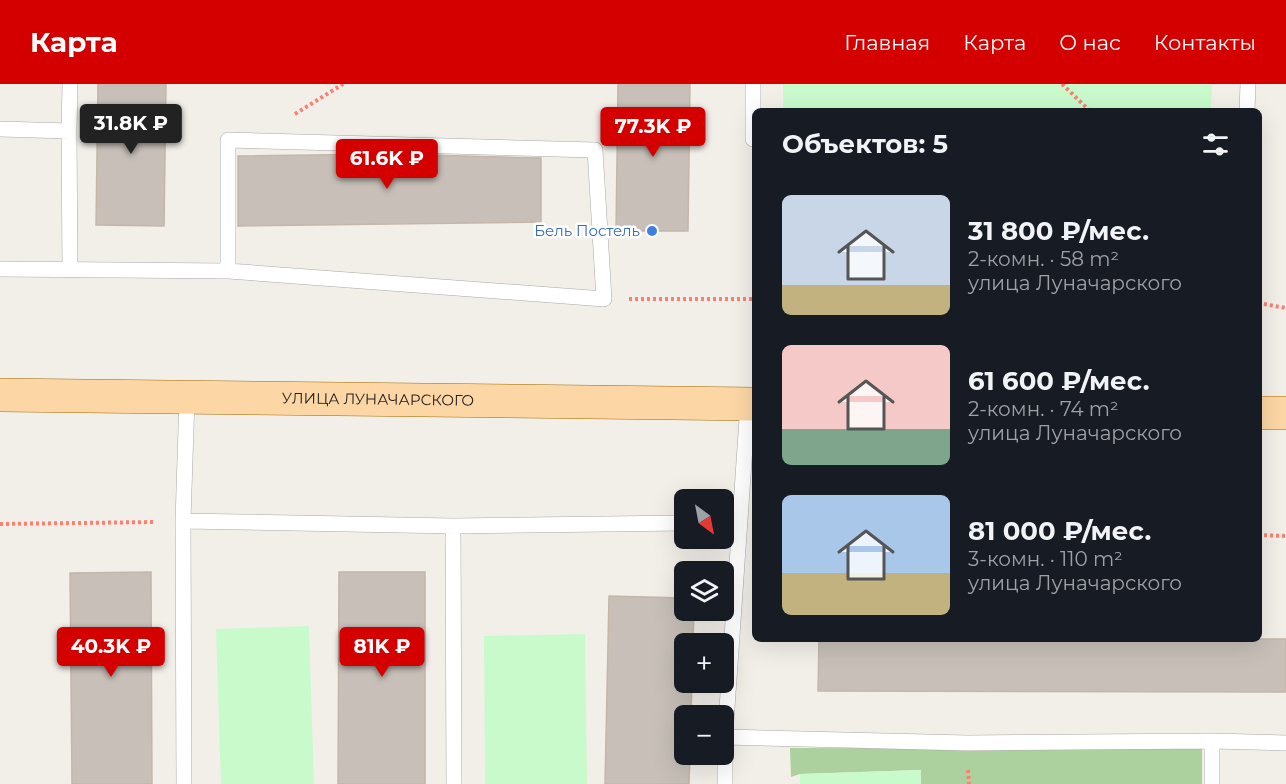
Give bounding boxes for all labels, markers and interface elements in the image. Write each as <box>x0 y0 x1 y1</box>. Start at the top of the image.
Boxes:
text: Карта <box>30 25 118 59</box>
text: Главная <box>844 30 930 55</box>
text: Карта <box>963 30 1026 55</box>
text: О нас <box>1059 30 1121 55</box>
text: Контакты <box>1154 30 1256 55</box>
pin: 31.8K ₽ <box>76 104 186 155</box>
pin: 77.3K ₽ <box>598 107 708 158</box>
text: 31.8K ₽ <box>94 111 168 135</box>
text: 77.3K ₽ <box>614 114 692 138</box>
text: Объектов: 5 <box>782 128 948 160</box>
icon: filters <box>1199 128 1232 161</box>
pin: 61.6K ₽ <box>332 139 442 190</box>
text: 61.6K ₽ <box>350 146 424 170</box>
text: 31 800 ₽/мес. <box>968 215 1149 247</box>
icon: home <box>830 219 902 291</box>
place label: Бель Постель <box>534 221 640 240</box>
marker: Бель Постель <box>645 224 659 238</box>
text: 2-комн. · 58 m² <box>968 247 1119 271</box>
text: улица Луначарского <box>968 271 1182 295</box>
text: 61 600 ₽/мес. <box>968 365 1150 397</box>
icon: home <box>830 369 902 441</box>
street label: УЛИЦА ЛУНАЧАРСКОГО <box>282 388 474 410</box>
text: 2-комн. · 74 m² <box>968 397 1119 421</box>
text: улица Луначарского <box>968 421 1182 445</box>
north arrow <box>674 489 734 549</box>
map controls <box>674 489 734 765</box>
text: 81 000 ₽/мес. <box>968 515 1151 547</box>
icon: home <box>830 519 902 591</box>
text: 3-комн. · 110 m² <box>968 547 1123 571</box>
button: layers <box>674 561 734 621</box>
text: улица Луначарского <box>968 571 1182 595</box>
pin: 40.3K ₽ <box>56 627 166 678</box>
pin: 81K ₽ <box>340 627 424 678</box>
button: + <box>674 633 734 693</box>
text: 40.3K ₽ <box>71 634 151 658</box>
text: 81K ₽ <box>353 634 411 658</box>
button: − <box>674 705 734 765</box>

